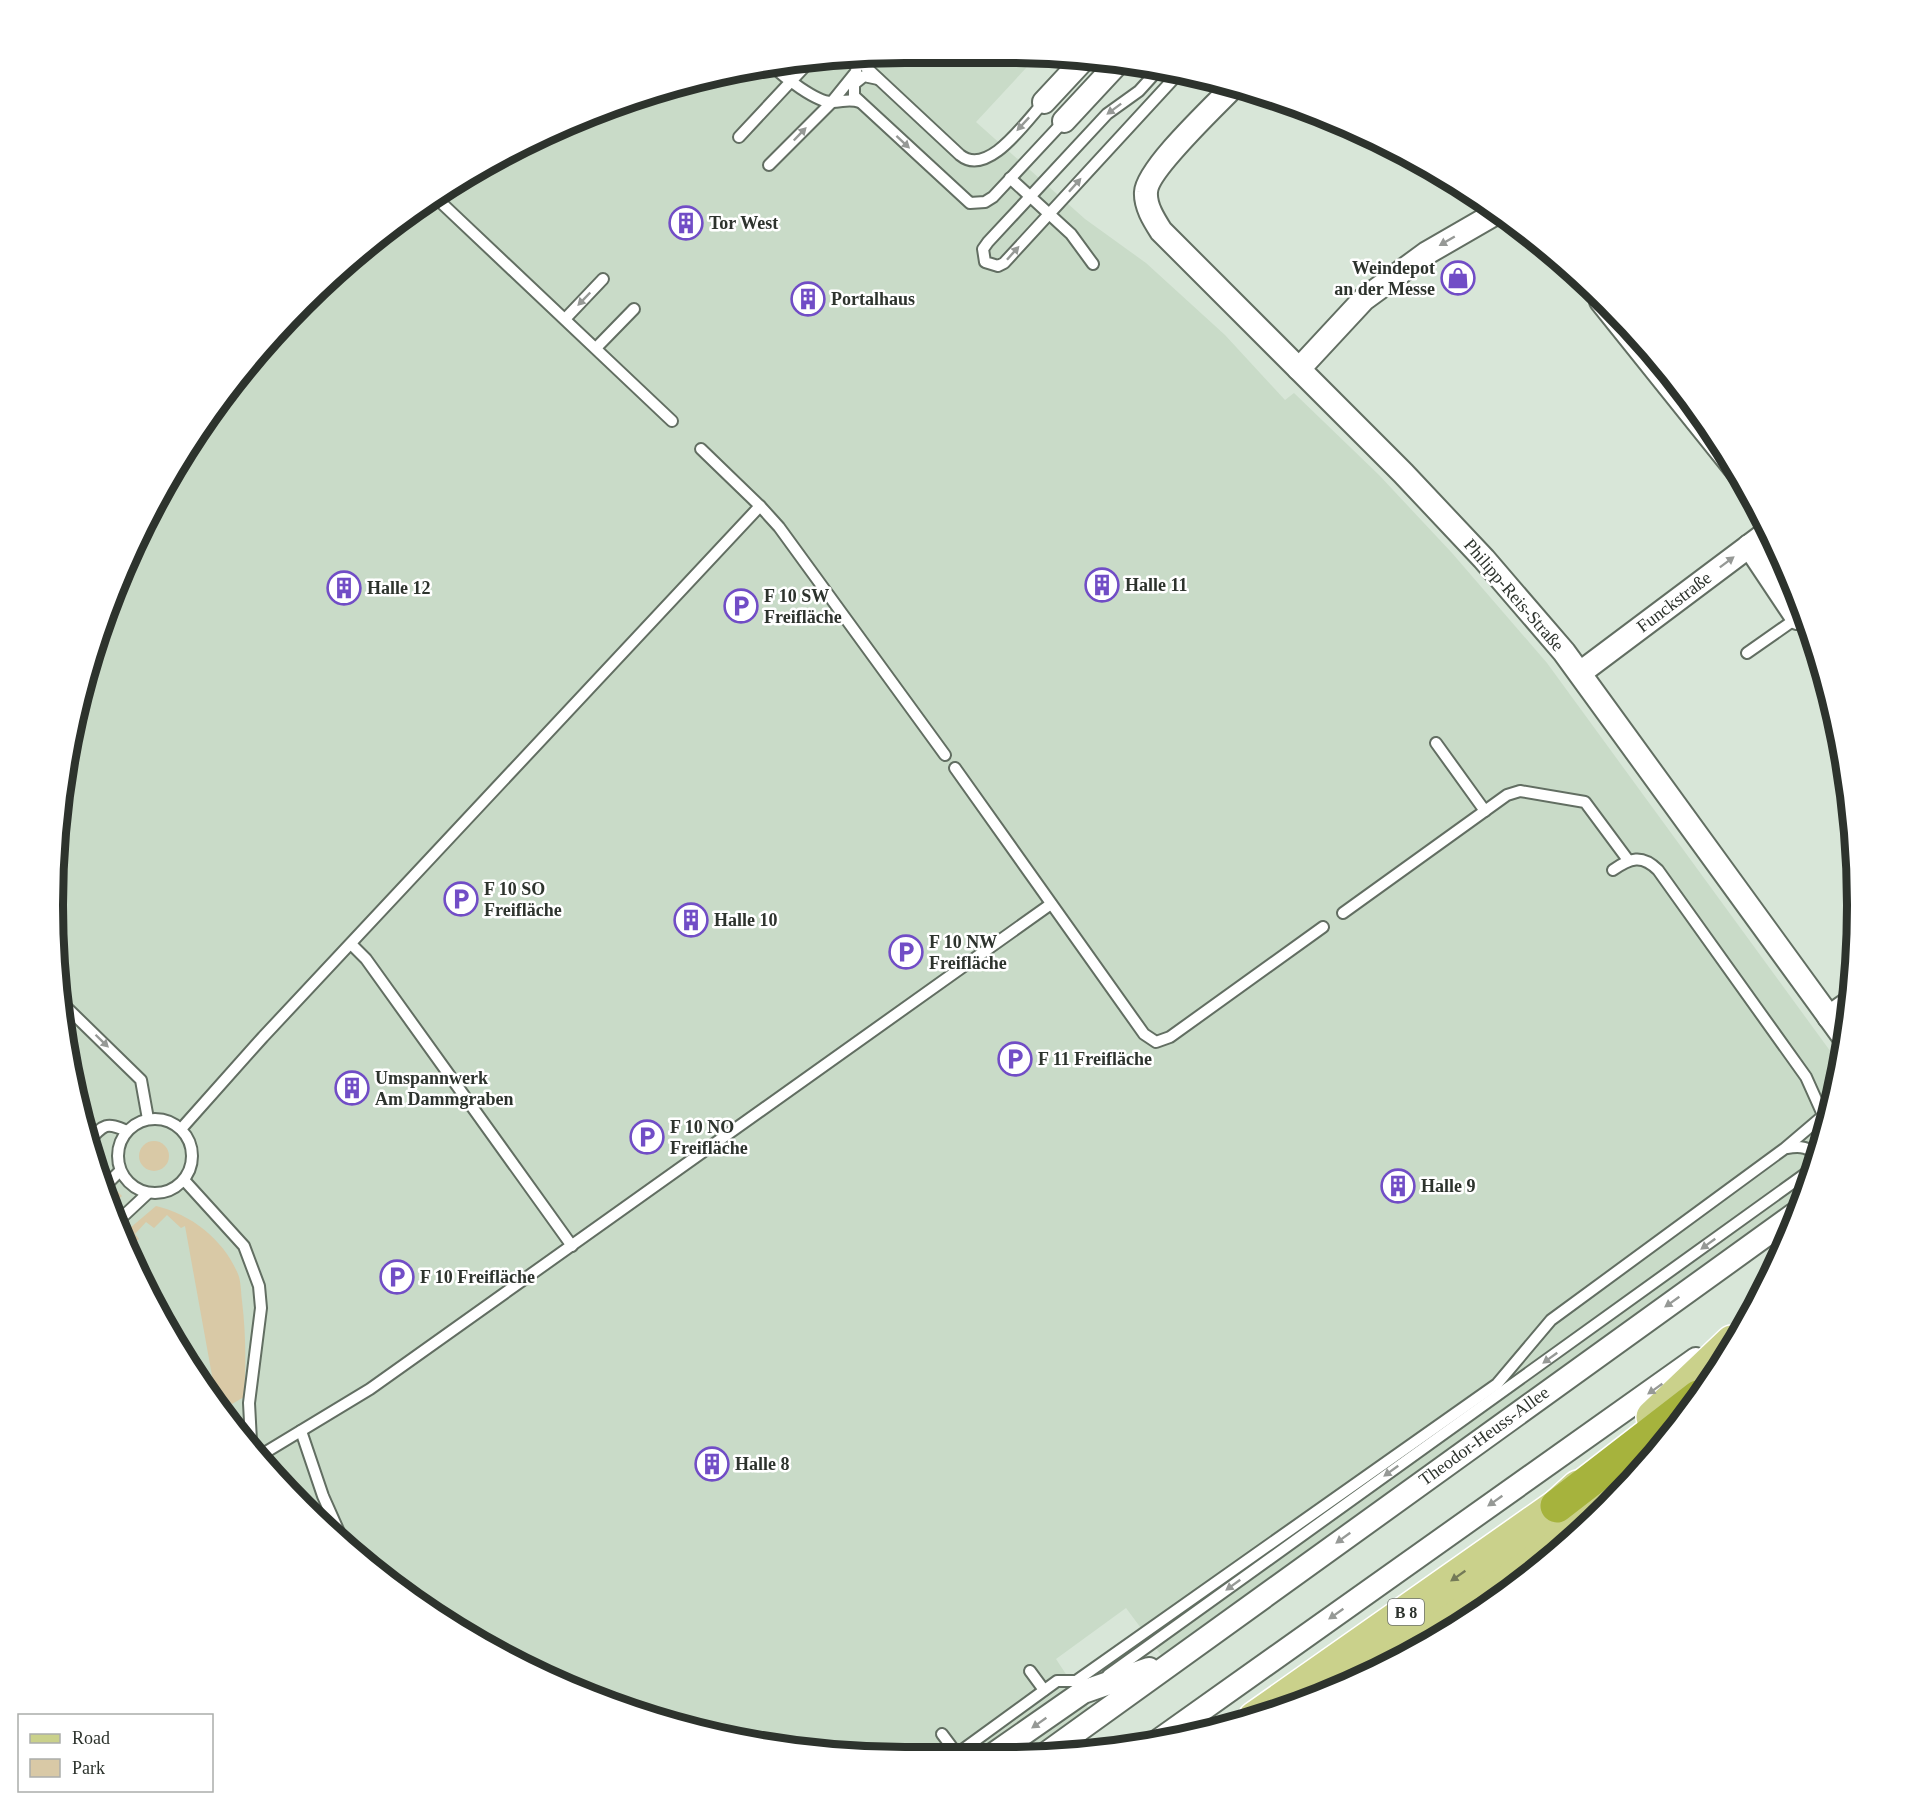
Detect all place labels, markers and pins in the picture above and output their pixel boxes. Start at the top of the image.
building icon: Tor West [668,205,704,241]
place label: Tor West [709,213,778,233]
place label: Weindepot an der Messe [1334,258,1435,299]
shop icon: Weindepot an der Messe [1440,260,1476,296]
building icon: Portalhaus [790,281,826,317]
place label: Portalhaus [831,289,915,309]
building icon: Halle 11 [1084,567,1120,603]
building icon: Halle 12 [326,570,362,606]
place label: Halle 11 [1125,575,1188,595]
place label: Halle 12 [367,578,431,598]
place label: F 10 SW Freifläche [764,586,842,627]
parking icon: F 10 SW Freifläche [723,588,759,624]
place label: F 10 SO Freifläche [484,879,562,920]
parking icon: F 10 SO Freifläche [443,881,479,917]
building icon: Halle 10 [673,902,709,938]
place label: Halle 10 [714,910,778,930]
place label: F 10 NW Freifläche [929,932,1007,973]
parking icon: F 10 NW Freifläche [888,934,924,970]
parking icon: F 11 Freifläche [997,1041,1033,1077]
place label: F 11 Freifläche [1038,1049,1152,1069]
place label: Umspannwerk Am Dammgraben [375,1068,513,1109]
building icon: Umspannwerk Am Dammgraben [334,1070,370,1106]
place label: F 10 NO Freifläche [670,1117,748,1158]
parking icon: F 10 NO Freifläche [629,1119,665,1155]
building icon: Halle 9 [1380,1168,1416,1204]
place label: Halle 9 [1421,1176,1476,1196]
parking icon: F 10 Freifläche [379,1259,415,1295]
place label: F 10 Freifläche [420,1267,535,1287]
building icon: Halle 8 [694,1446,730,1482]
place label: Halle 8 [735,1454,790,1474]

